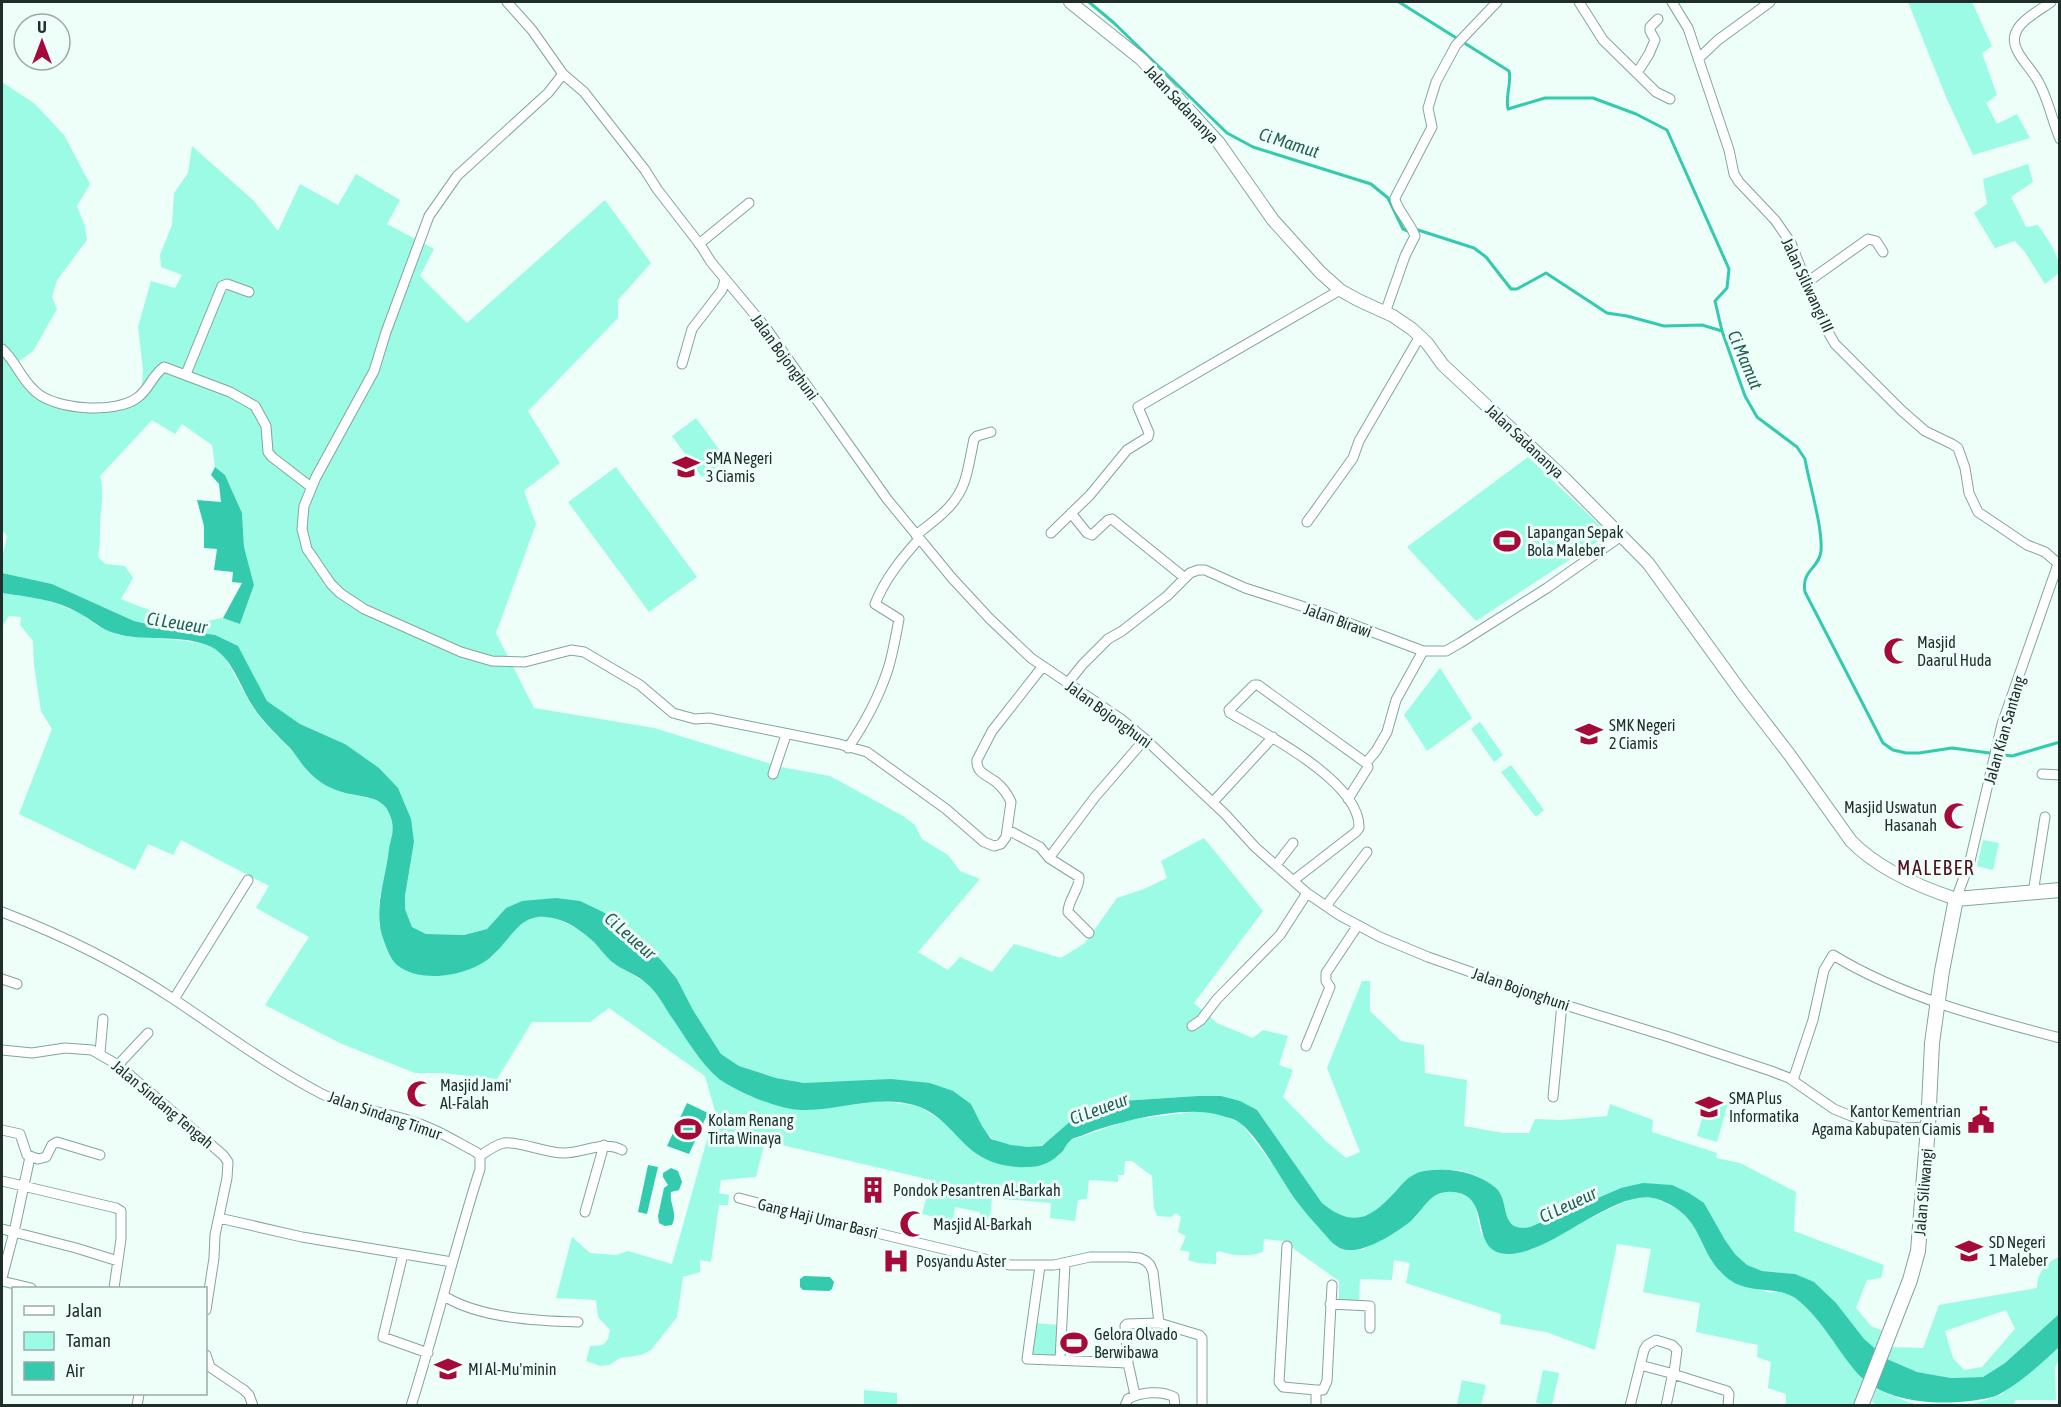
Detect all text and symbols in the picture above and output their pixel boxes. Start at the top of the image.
north arrow [12,12,72,72]
text: U [37,18,47,36]
street label: Jalan Sadananya [1141,61,1223,147]
water label: Ci Mamut [1256,123,1323,162]
street label: Jalan Siliwangi III [1777,235,1838,335]
street label: Jalan Bojonghuni [747,310,822,404]
water label: Ci Mamut [1724,327,1768,393]
street label: Jalan Sadananya [1482,400,1568,482]
place label: SMA Negeri 3 Ciamis [706,449,772,485]
school or university icon: SMA Negeri 3 Ciamis [671,452,701,482]
place label: Lapangan Sepak Bola Maleber [1527,523,1623,559]
sports icon: Lapangan Sepak Bola Maleber [1492,526,1522,556]
street label: Jalan Birawi [1302,599,1374,641]
water label: Ci Leueur [145,607,209,638]
place label: Masjid Daarul Huda [1917,633,1992,669]
mosque icon: Masjid Daarul Huda [1882,636,1912,666]
street label: Jalan Kian Santang [1980,674,2029,786]
street label: Jalan Bojonghuni [1062,677,1156,752]
place label: SMK Negeri 2 Ciamis [1609,716,1675,752]
school or university icon: SMK Negeri 2 Ciamis [1574,719,1604,749]
place label: Masjid Uswatun Hasanah [1844,798,1937,834]
mosque icon: Masjid Uswatun Hasanah [1942,801,1972,831]
district label: MALEBER [1897,856,1975,879]
water label: Ci Leueur [601,908,661,964]
street label: Jalan Bojonghuni [1469,964,1572,1015]
street label: Jalan Sindang Tengah [108,1056,217,1152]
place label: Masjid Jami' Al-Falah [440,1076,512,1112]
mosque icon: Masjid Jami' Al-Falah [405,1079,435,1109]
street label: Jalan Sindang Timur [326,1087,444,1144]
water label: Ci Leueur [1067,1088,1132,1129]
place label: SMA Plus Informatika [1729,1089,1799,1125]
school or university icon: SMA Plus Informatika [1694,1092,1724,1122]
place label: Kantor Kementrian Agama Kabupaten Ciamis [1812,1102,1961,1139]
public building icon: Kantor Kementrian Agama Kabupaten Ciamis [1966,1105,1996,1135]
place label: Kolam Renang Tirta Winaya [708,1111,794,1148]
sports icon: Kolam Renang Tirta Winaya [673,1114,703,1144]
street label: Jalan Siliwangi [1910,1148,1937,1237]
building icon: Pondok Pesantren Al-Barkah [858,1175,888,1205]
place label: Pondok Pesantren Al-Barkah [893,1181,1061,1199]
water label: Ci Leueur [1536,1182,1600,1227]
street label: Gang Haji Umar Basri [756,1194,880,1243]
mosque icon: Masjid Al-Barkah [898,1209,928,1239]
place label: Masjid Al-Barkah [933,1215,1032,1234]
place label: SD Negeri 1 Maleber [1989,1233,2048,1269]
school or university icon: SD Negeri 1 Maleber [1954,1236,1984,1266]
hospital icon: Posyandu Aster [881,1246,911,1276]
place label: Posyandu Aster [916,1252,1006,1271]
legend [12,1287,207,1395]
text: Jalan [66,1300,102,1321]
place label: Gelora Olvado Berwibawa [1094,1325,1178,1361]
sports icon: Gelora Olvado Berwibawa [1059,1328,1089,1358]
text: Taman [66,1330,111,1351]
school or university icon: MI Al-Mu'minin [433,1354,463,1384]
text: Air [66,1360,85,1381]
place label: MI Al-Mu'minin [468,1360,557,1378]

